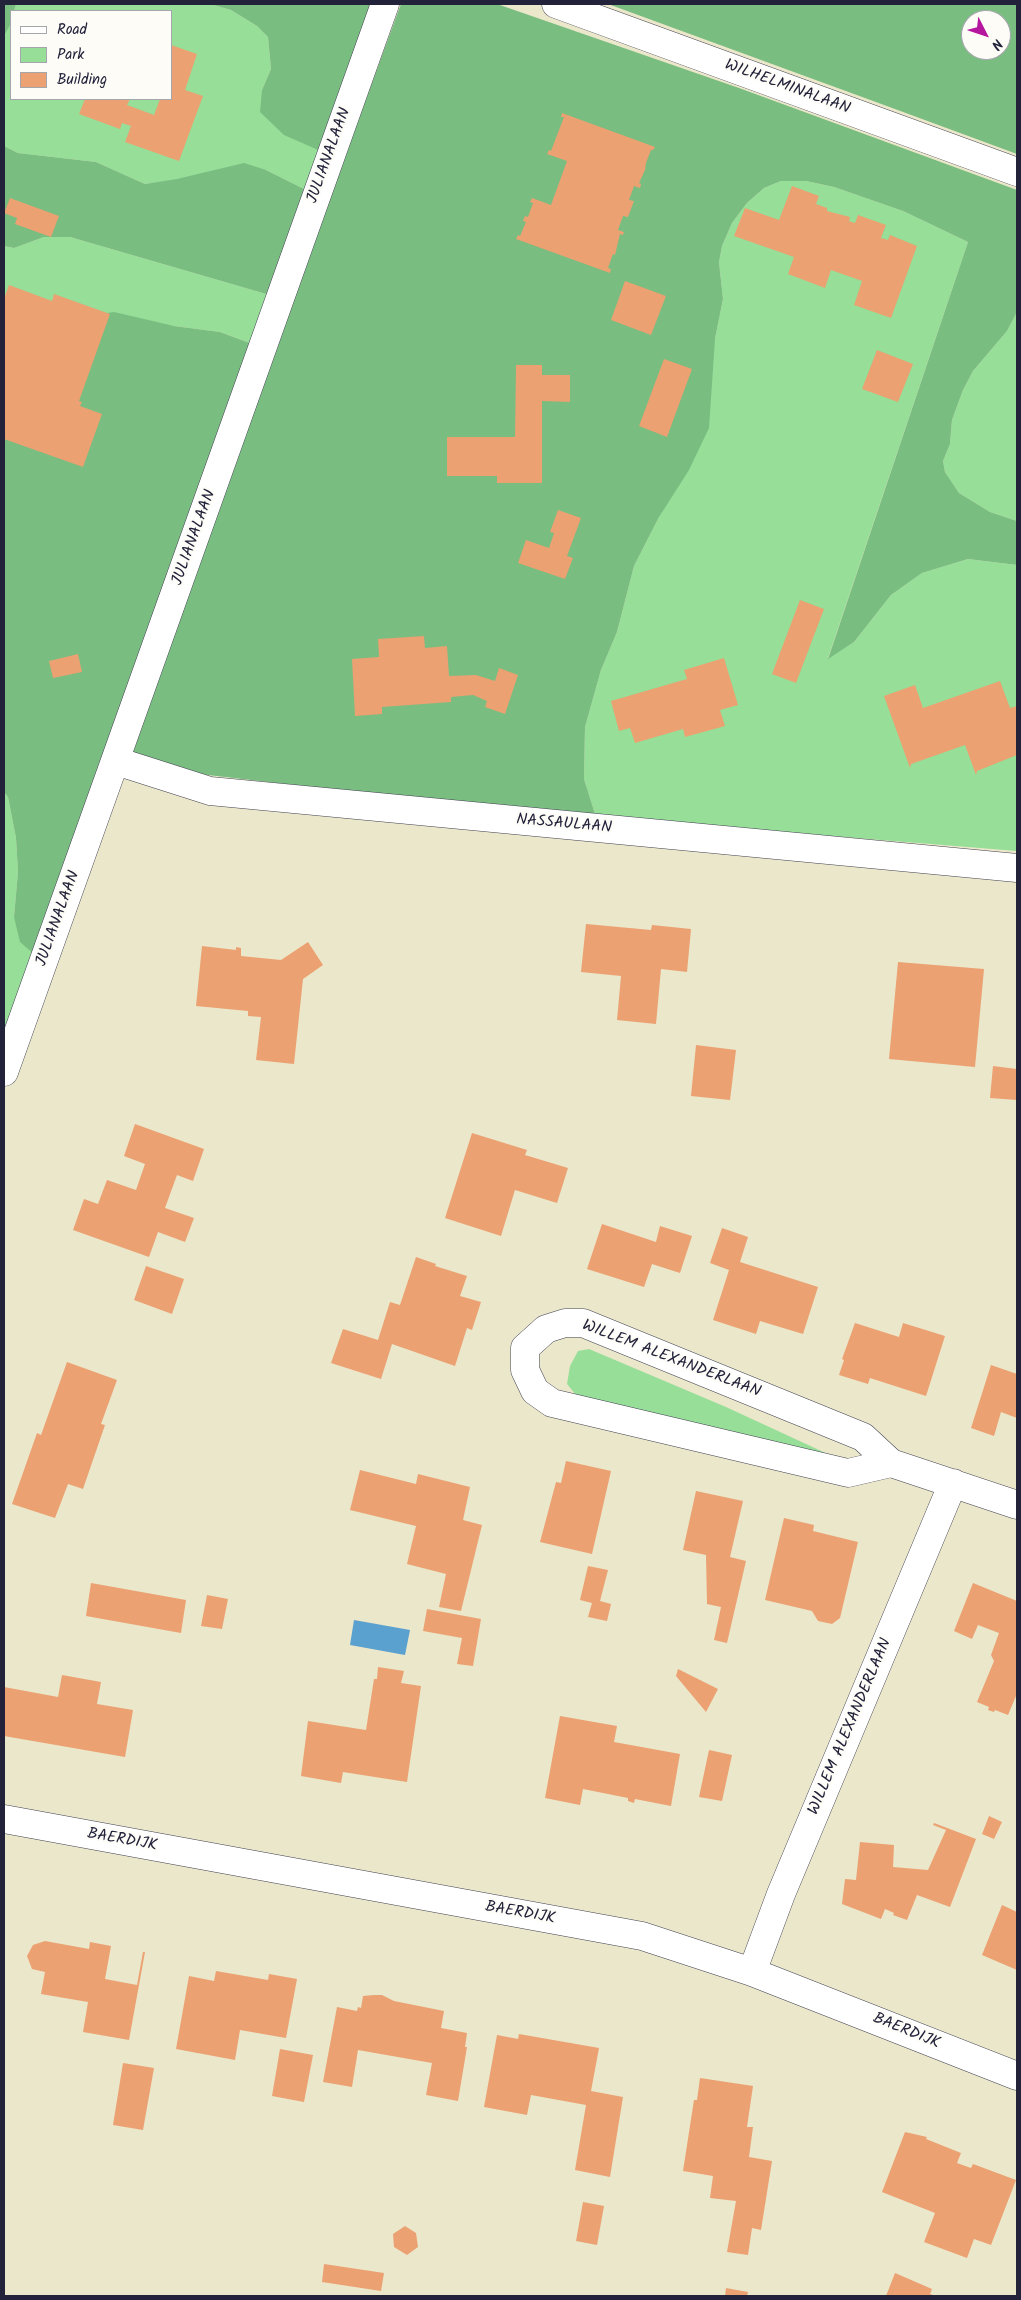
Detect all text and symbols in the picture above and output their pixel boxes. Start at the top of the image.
legend [10,10,172,100]
north arrow [961,10,1011,60]
text: Road [57,18,87,42]
text: N [985,34,1008,55]
text: Park [57,43,84,67]
street label: WILHELMINALAAN [722,56,852,120]
text: Building [57,68,107,92]
street label: JULIANALAAN [304,106,356,206]
street label: JULIANALAAN [169,488,221,588]
street label: NASSAULAAN [515,811,613,839]
street label: JULIANALAAN [33,869,85,969]
street label: WILLEM ALEXANDERLAAN [579,1317,763,1403]
street label: WILLEM ALEXANDERLAAN [805,1636,897,1818]
street label: BAERDIJK [85,1825,159,1857]
street label: BAERDIJK [483,1898,557,1930]
street label: BAERDIJK [870,2010,942,2054]

